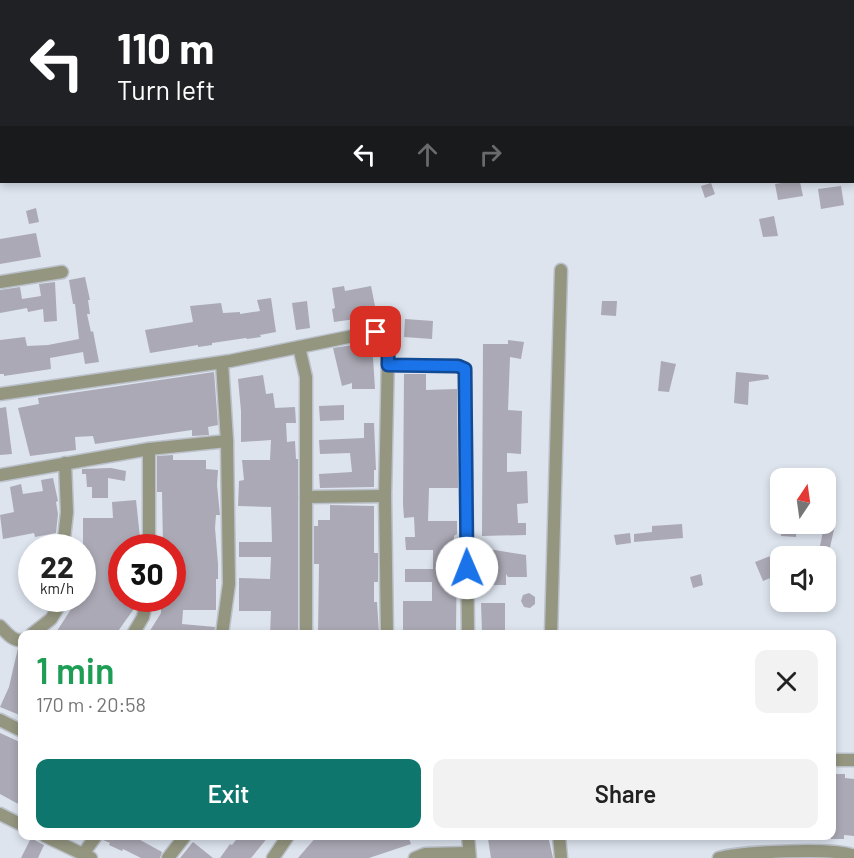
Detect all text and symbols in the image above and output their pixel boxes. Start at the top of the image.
text: 110 m [117,22,214,72]
icon: left [18,24,96,102]
text: Turn left [117,73,215,105]
icon: left [348,138,381,171]
icon: ahead [411,138,444,171]
icon: right [474,138,507,171]
pin [350,306,401,357]
icon: arrive [359,315,392,348]
north arrow [770,468,836,534]
map controls [770,468,836,612]
speed limit sign: 30 [108,534,186,612]
position arrow [435,536,499,600]
button: sound [770,546,836,612]
text: 22 [40,548,74,584]
text: km/h [40,579,74,597]
text: 1 min [36,648,115,691]
button: close [755,650,818,713]
text: 170 m · 20:58 [36,692,146,716]
button: Exit [36,759,421,828]
button: Share [433,759,818,828]

